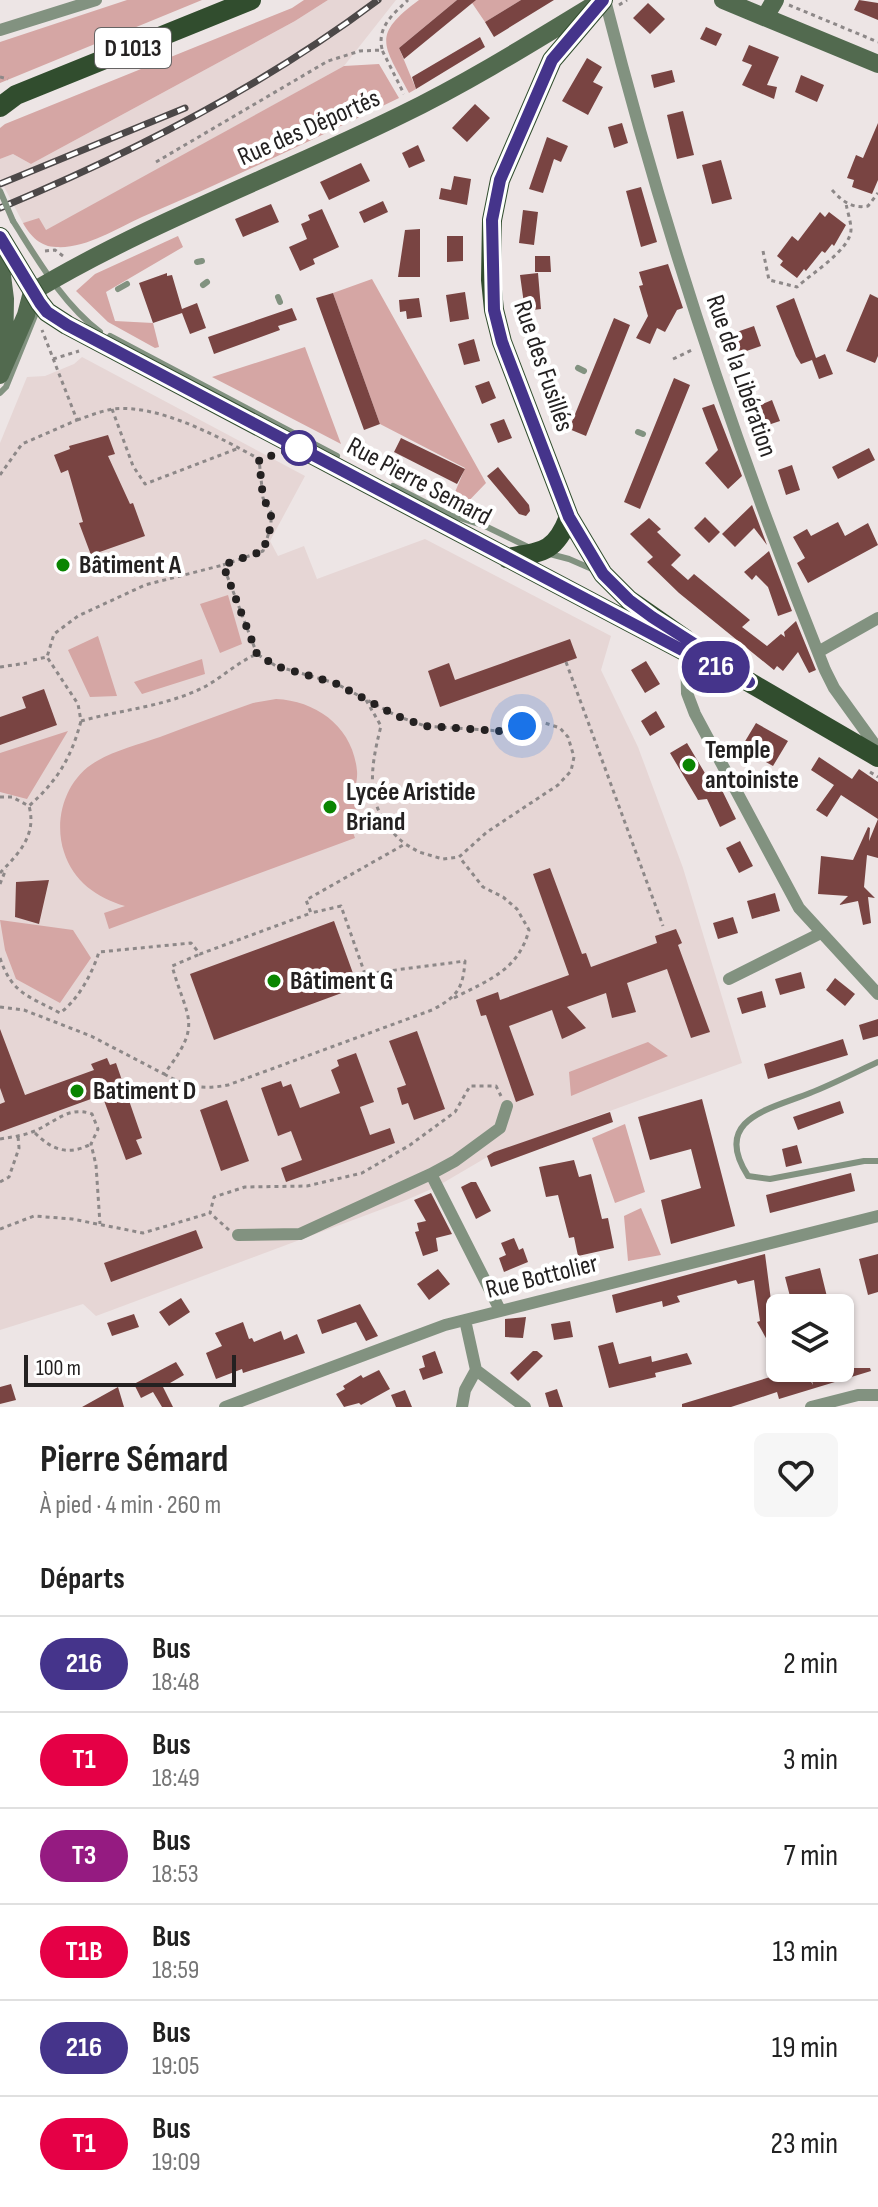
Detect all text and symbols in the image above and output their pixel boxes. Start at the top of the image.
road number: D 1013 [95,28,171,68]
street label: Rue des Déportés [233,83,385,173]
street label: Rue de la Libération [699,291,783,461]
street label: Rue des Fusillés [506,296,580,436]
unlabelled marker [282,431,316,465]
street label: Rue Pierre Semard [342,431,496,533]
place label: Bâtiment A [79,550,182,581]
marker: Bâtiment A [54,556,72,574]
line badge: 216 [670,641,762,693]
text: 216 [698,650,734,683]
your location [502,706,542,746]
place label: Temple antoiniste [705,735,799,796]
marker: Temple antoiniste [680,756,698,774]
place label: Lycée Aristide Briand [346,777,476,838]
marker: Lycée Aristide Briand [321,798,339,816]
place label: Bâtiment G [290,966,393,997]
marker: Bâtiment G [265,972,283,990]
place label: Batiment D [93,1076,196,1107]
marker: Batiment D [68,1082,86,1100]
street label: Rue Bottolier [483,1248,602,1306]
map controls [766,1294,854,1382]
button: layers [766,1294,854,1382]
scale bar [24,1351,236,1387]
text: 100 m [36,1355,81,1382]
button: heart [754,1433,838,1517]
text: Pierre Sémard [40,1437,228,1482]
text: À pied · 4 min · 260 m [40,1490,221,1521]
text: Départs [40,1561,125,1597]
text: Bus [152,1631,191,1667]
text: 2 min [783,1646,838,1682]
text: 216 [66,1647,102,1680]
text: 18:48 [152,1667,200,1698]
text: Bus [152,1727,191,1763]
text: 3 min [783,1742,838,1778]
text: T1 [72,1743,96,1776]
text: 18:49 [152,1763,200,1794]
text: Bus [152,1823,191,1859]
text: 7 min [784,1838,838,1874]
text: T3 [72,1839,96,1872]
text: 18:53 [152,1859,199,1890]
text: Bus [152,1919,191,1955]
text: 13 min [772,1934,838,1970]
text: T1B [65,1935,103,1968]
text: 18:59 [152,1955,199,1986]
text: Bus [152,2015,191,2051]
text: 19 min [772,2030,838,2066]
text: 216 [66,2031,102,2064]
text: 19:05 [152,2051,200,2082]
text: Bus [152,2111,191,2147]
text: 23 min [771,2126,838,2162]
text: T1 [72,2127,96,2160]
text: 19:09 [152,2147,201,2178]

